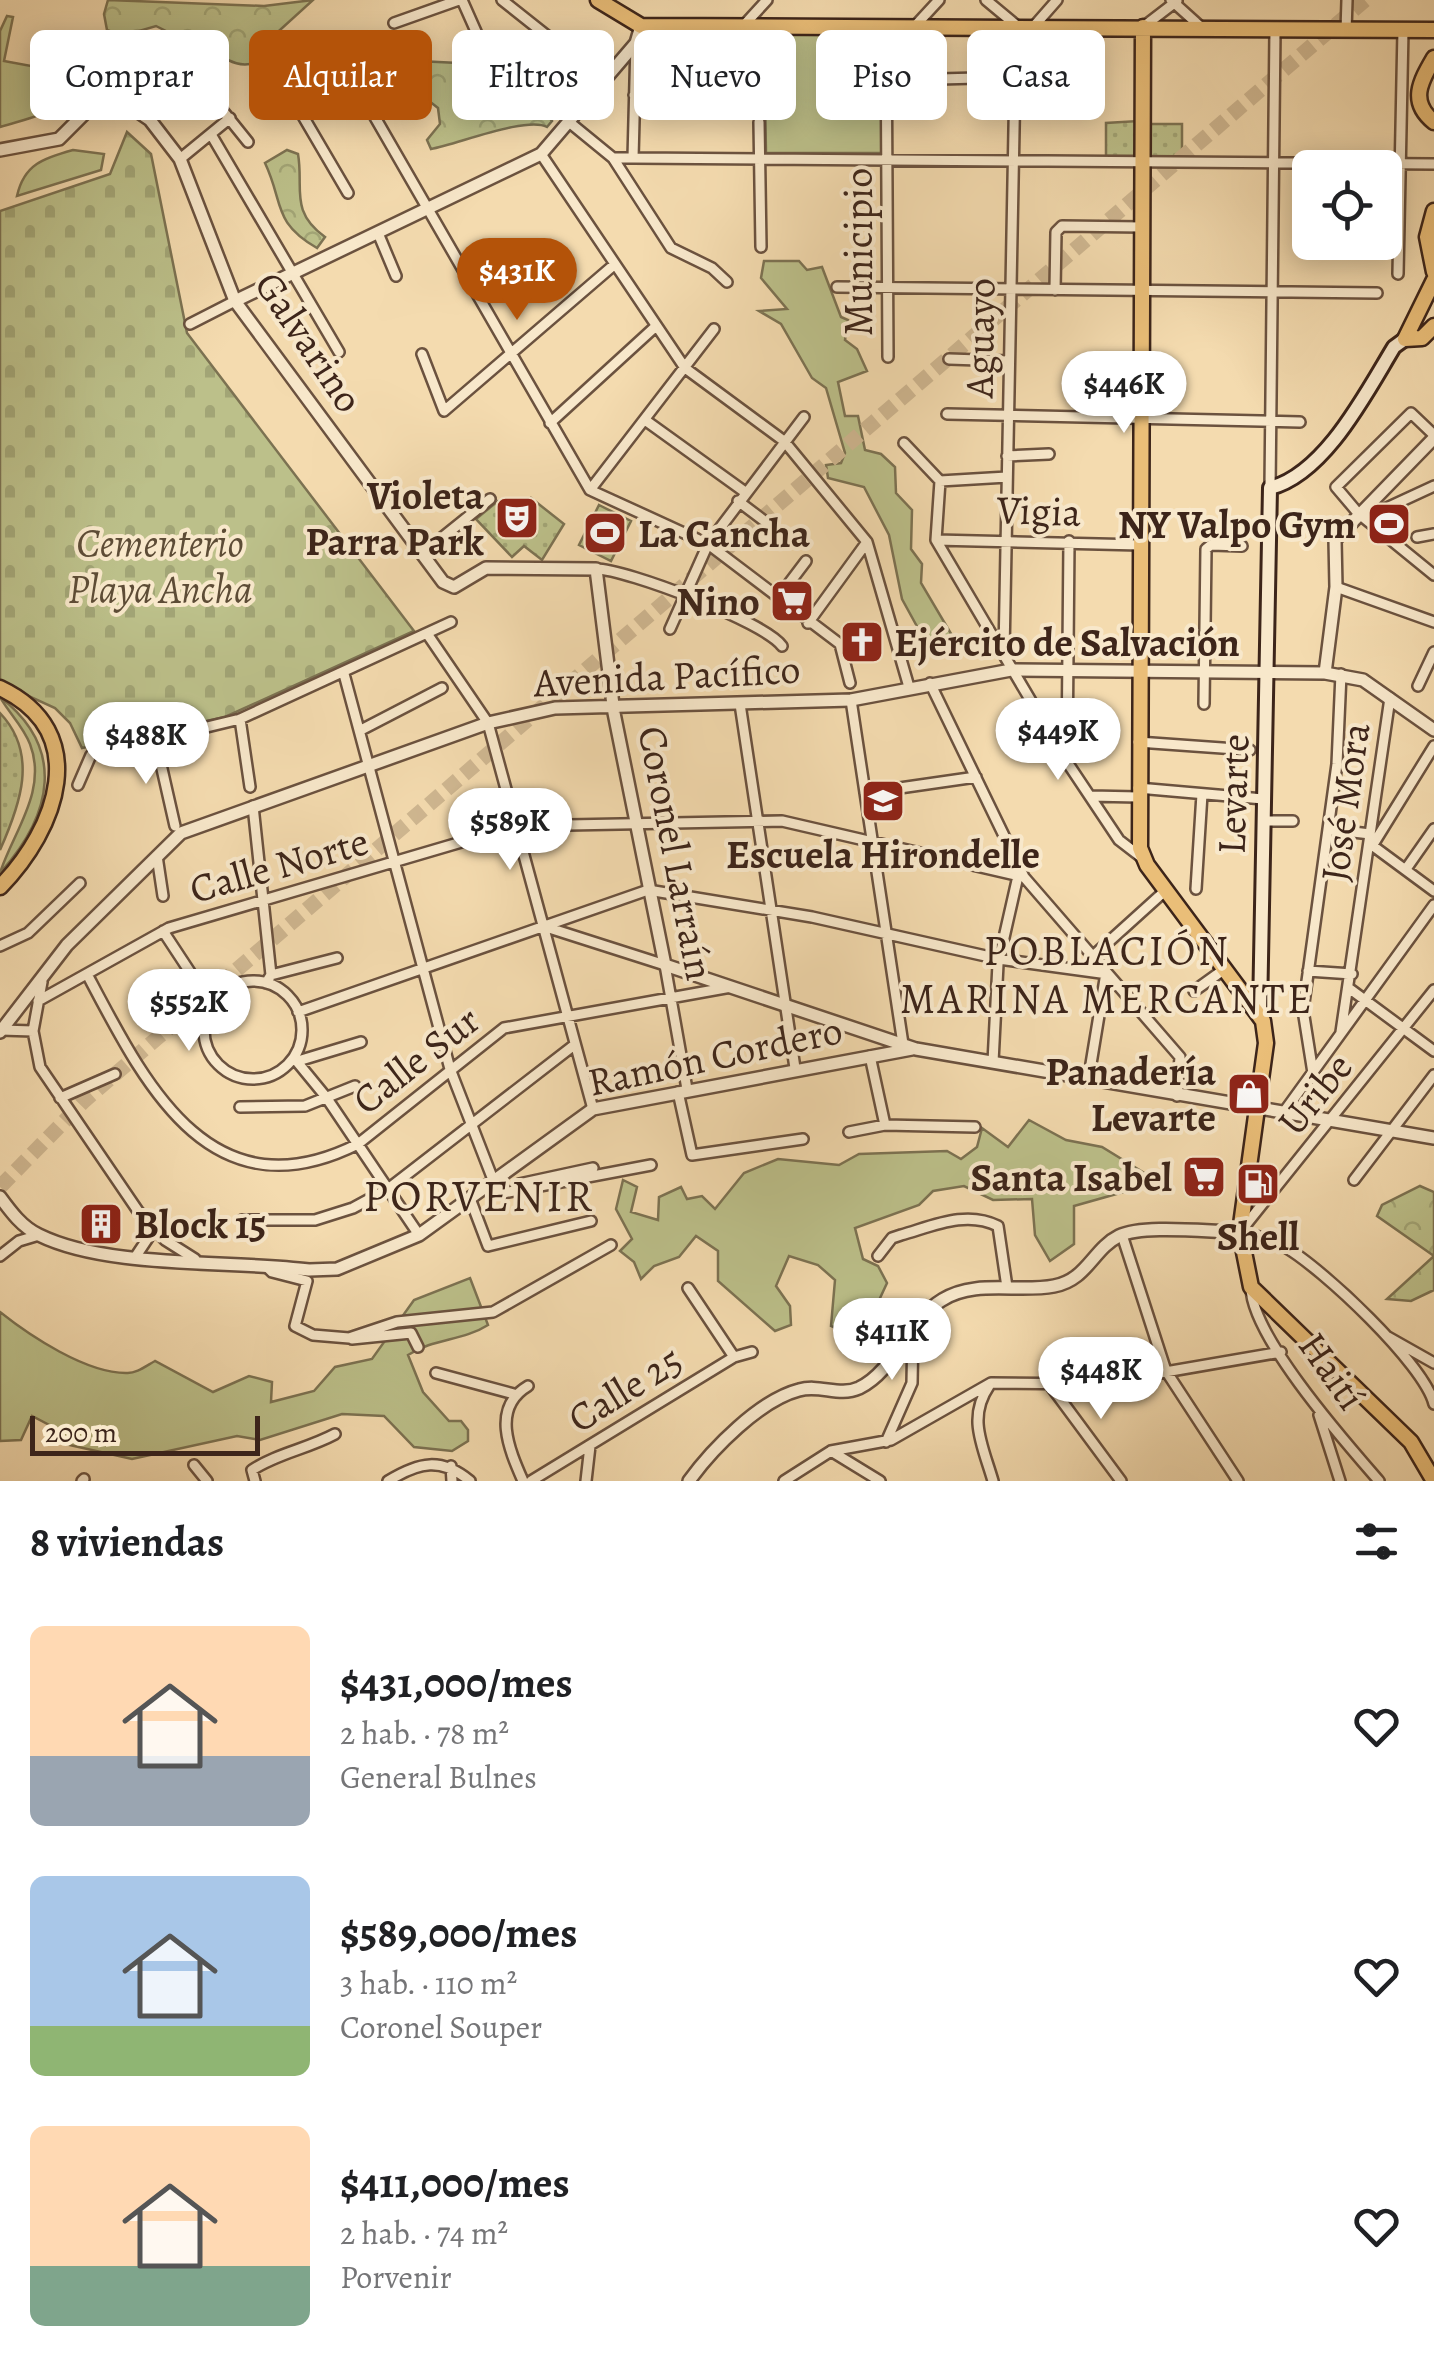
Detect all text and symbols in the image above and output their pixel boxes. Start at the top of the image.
chip: Comprar [30,30,229,120]
chip: Alquilar [249,30,432,120]
chip: Filtros [452,30,614,120]
chip: Nuevo [634,30,796,120]
chip: Piso [816,30,947,120]
chip: Casa [967,30,1105,120]
map controls [1292,150,1402,260]
button: locate [1292,150,1402,260]
street label: Municipio [831,168,886,336]
pin: $431K [447,238,587,323]
text: $431K [479,248,555,292]
street label: Galvarino [242,261,376,423]
street label: Aguayo [951,278,1009,399]
pin: $446K [1054,351,1194,436]
text: $446K [1084,361,1164,405]
place label: Violeta Parra Park [305,468,485,569]
street label: Vigia [995,482,1082,540]
theatre icon: Violeta Parra Park [494,495,540,541]
place label: NY Valpo Gym [1118,497,1356,552]
sports icon: NY Valpo Gym [1366,501,1412,547]
place label: La Cancha [638,506,811,561]
sports icon: La Cancha [582,510,628,556]
park label: Cementerio Playa Ancha [68,516,252,617]
place label: Nino [676,574,760,629]
supermarket icon: Nino [769,578,815,624]
place label: Ejército de Salvación [894,615,1240,670]
church icon: Ejército de Salvación [839,619,885,665]
street label: Avenida Pacífico [531,642,802,710]
pin: $449K [988,698,1128,783]
pin: $488K [76,702,216,787]
text: $449K [1018,708,1098,752]
text: $488K [105,712,187,756]
street label: José Mora [1307,719,1383,885]
street label: Coronel Larraín [624,721,728,985]
street label: Levarte [1203,733,1263,855]
school or university icon: Escuela Hirondelle [860,778,906,824]
pin: $589K [440,788,580,873]
text: $589K [470,798,550,842]
street label: Calle Norte [183,813,375,917]
place label: Escuela Hirondelle [726,827,1040,882]
district label: POBLACIÓN MARINA MERCANTE [900,922,1314,1027]
pin: $552K [119,969,259,1054]
text: $552K [150,979,228,1023]
street label: Calle Sur [341,993,491,1127]
street label: Ramón Cordero [583,1002,847,1110]
street label: Uribe [1265,1041,1365,1147]
place label: Panadería Levarte [1045,1044,1217,1145]
shop icon: Panadería Levarte [1226,1071,1272,1117]
place label: Santa Isabel [971,1150,1172,1205]
supermarket icon: Santa Isabel [1181,1154,1227,1200]
fuel station icon: Shell [1235,1161,1281,1207]
district label: PORVENIR [363,1165,595,1227]
place label: Block 15 [134,1197,266,1252]
building icon: Block 15 [78,1201,124,1247]
place label: Shell [1217,1209,1300,1264]
pin: $411K [822,1298,962,1383]
text: $411K [855,1308,929,1352]
street label: Haití [1285,1321,1379,1421]
street label: Calle 25 [557,1332,693,1446]
pin: $448K [1031,1337,1171,1422]
text: $448K [1060,1347,1142,1391]
scale bar [30,1411,260,1456]
text: 200 m [45,1414,117,1452]
text: 8 viviendas [30,1513,224,1570]
icon: filters [1349,1514,1404,1569]
text: $431,000/mes [340,1654,573,1711]
icon: home [110,1666,230,1786]
icon: heart [1349,1699,1404,1754]
text: 2 hab. · 78 m² [340,1711,509,1755]
text: General Bulnes [340,1755,537,1799]
text: $589,000/mes [340,1904,577,1961]
icon: home [110,1916,230,2036]
icon: heart [1349,1949,1404,2004]
text: 3 hab. · 110 m² [340,1961,517,2005]
text: Coronel Souper [340,2005,542,2049]
text: $411,000/mes [340,2154,570,2211]
icon: home [110,2166,230,2286]
icon: heart [1349,2199,1404,2254]
text: 2 hab. · 74 m² [340,2211,508,2255]
text: Porvenir [340,2255,452,2299]

